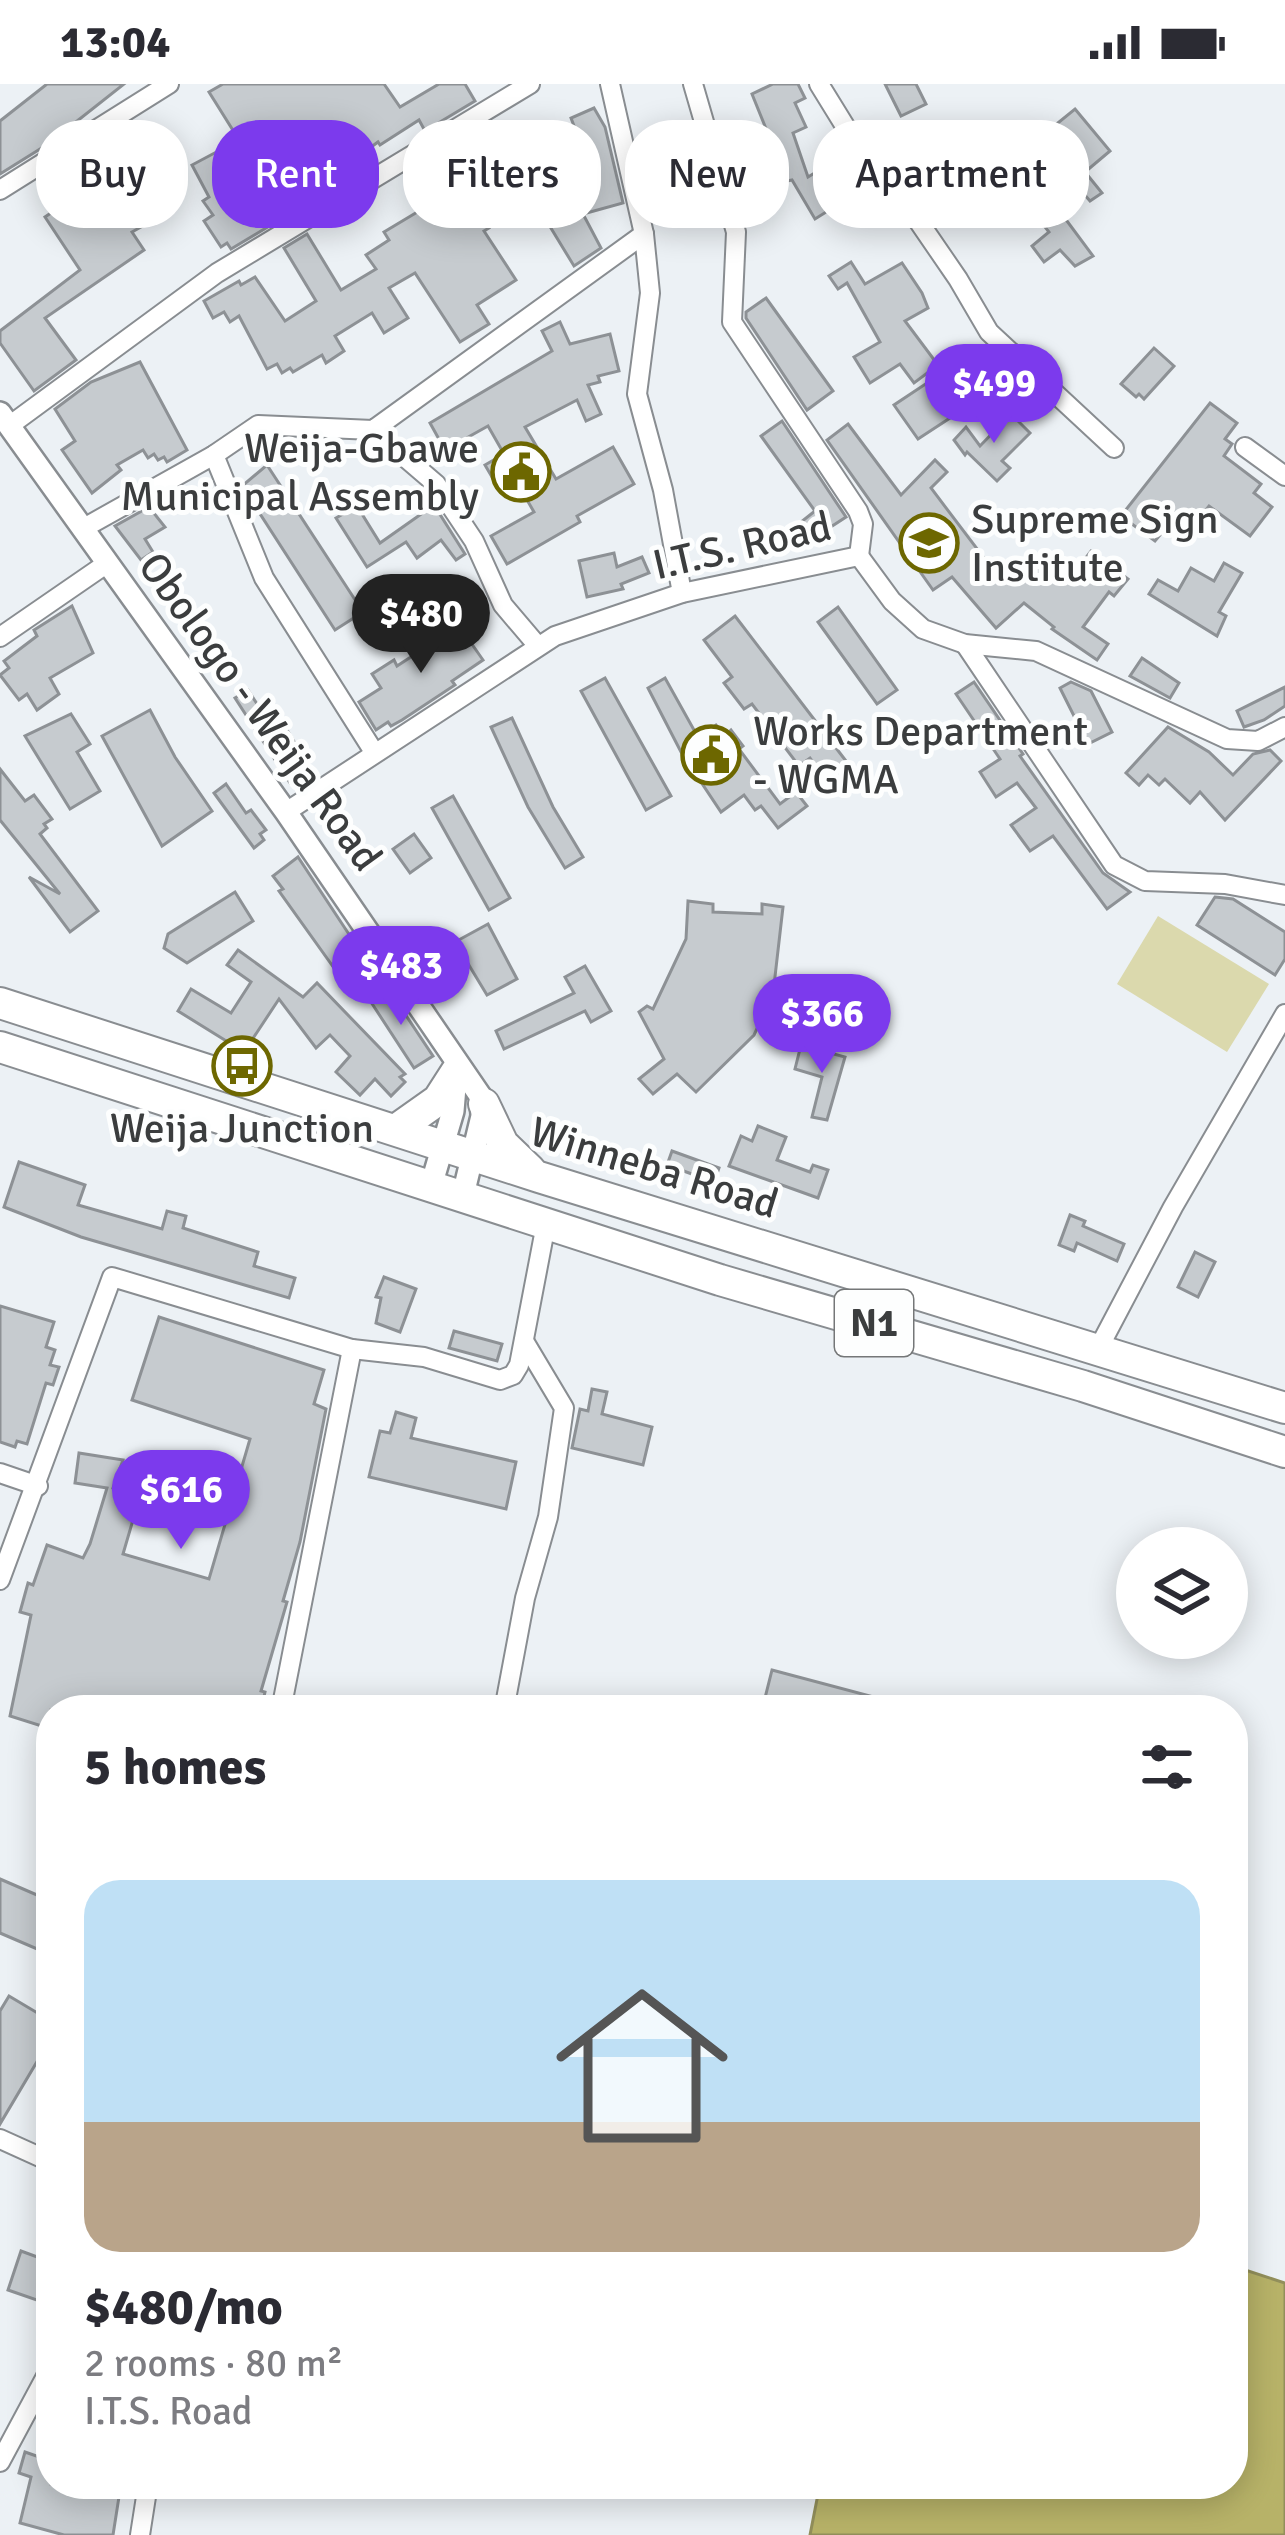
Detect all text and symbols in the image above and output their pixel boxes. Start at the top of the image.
text: 13:04 [60,15,170,70]
chip: Buy [36,120,188,228]
chip: Rent [212,120,379,228]
chip: Filters [403,120,601,228]
chip: New [625,120,789,228]
chip: Apartment [813,120,1089,228]
pin: $499 [923,344,1065,446]
text: $499 [952,359,1036,407]
place label: Weija-Gbawe Municipal Assembly [121,423,479,522]
public building icon: Weija-Gbawe Municipal Assembly [490,441,552,503]
place label: Supreme Sign Institute [971,494,1219,593]
street label: I.T.S. Road [648,501,836,591]
school or university icon: Supreme Sign Institute [898,512,960,574]
street label: Obologo - Weija Road [127,543,393,881]
pin: $480 [350,574,492,676]
text: $480 [379,589,463,637]
place label: Works Department - WGMA [753,706,1088,805]
public building icon: Works Department - WGMA [680,724,742,786]
pin: $483 [330,926,472,1028]
text: $483 [359,941,443,989]
pin: $366 [751,974,893,1076]
text: $366 [780,989,864,1037]
bus stop icon: Weija Junction [211,1035,273,1097]
place label: Weija Junction [110,1103,374,1154]
street label: Winneba Road [524,1106,784,1230]
road number: N1 [835,1290,913,1356]
pin: $616 [110,1450,252,1552]
text: $616 [139,1465,223,1513]
map controls [1116,1527,1248,1659]
button: layers [1116,1527,1248,1659]
icon: filters [1134,1734,1200,1800]
text: 5 homes [84,1736,266,1799]
icon: home [534,1958,750,2174]
text: $480/mo [84,2276,283,2339]
text: 2 rooms · 80 m² [84,2339,343,2387]
text: I.T.S. Road [84,2387,253,2435]

